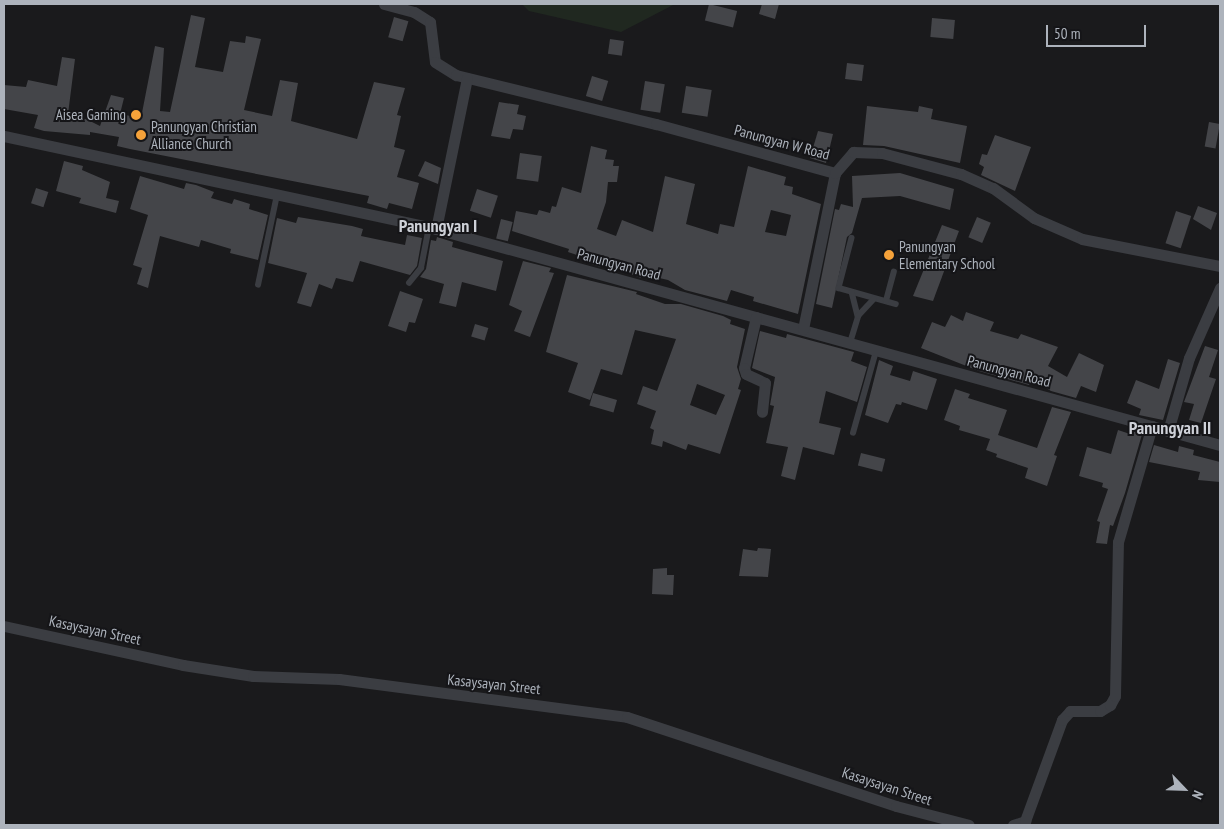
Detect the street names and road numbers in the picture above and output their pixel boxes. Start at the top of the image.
street label: Panungyan W Road [732,121,832,163]
street label: Panungyan Road [575,244,663,284]
street label: Panungyan Road [965,351,1053,391]
street label: Kasaysayan Street [47,611,143,649]
street label: Kasaysayan Street [447,670,541,698]
street label: Kasaysayan Street [840,763,934,809]

